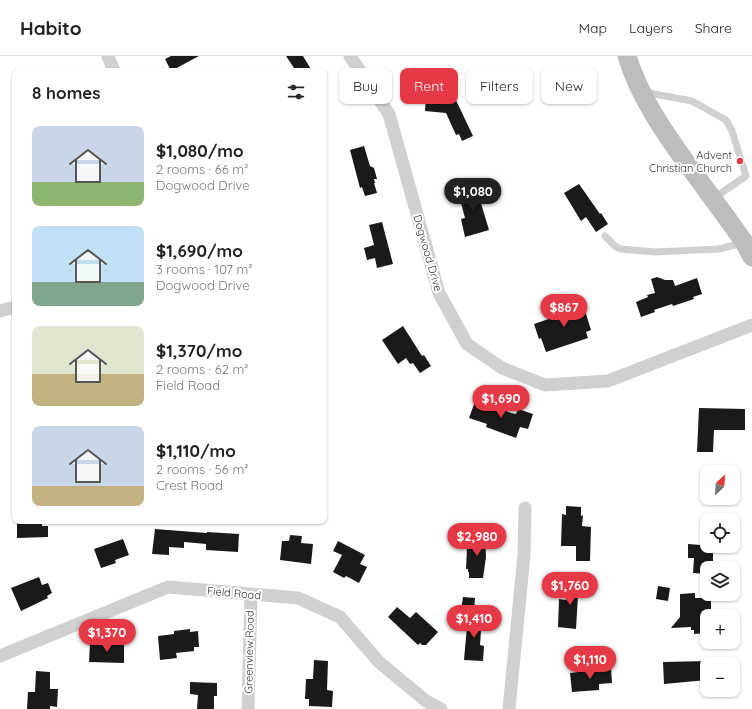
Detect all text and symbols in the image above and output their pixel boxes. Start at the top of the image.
text: Habito [20,16,82,40]
text: Map [578,19,607,37]
text: Layers [629,19,673,37]
text: Share [695,19,732,37]
chip: Buy [339,68,392,104]
chip: Rent [400,68,458,104]
chip: Filters [466,68,533,104]
chip: New [541,68,597,104]
icon: filters [285,81,307,103]
text: 8 homes [32,82,101,103]
text: $1,080/mo [156,140,244,161]
icon: home [64,142,112,190]
place label: Advent Christian Church [649,148,732,175]
marker: Advent Christian Church [735,156,745,166]
text: 2 rooms · 66 m² [156,161,248,177]
text: Dogwood Drive [156,177,250,193]
pin: $1,080 [440,178,506,212]
text: $1,080 [453,183,493,199]
street label: Dogwood Drive [410,213,446,293]
text: $1,690/mo [156,240,243,261]
icon: home [64,242,112,290]
text: 3 rooms · 107 m² [156,261,252,277]
text: Dogwood Drive [156,277,250,293]
pin: $867 [540,294,588,328]
text: $867 [549,299,579,315]
text: $1,370/mo [156,340,242,361]
icon: home [64,342,112,390]
text: 2 rooms · 62 m² [156,361,248,377]
text: Field Road [156,377,220,393]
pin: $1,690 [468,385,534,419]
text: $1,690 [482,390,520,406]
text: $1,110/mo [156,440,236,461]
icon: home [64,442,112,490]
text: 2 rooms · 56 m² [156,461,248,477]
north arrow [700,465,740,505]
map controls [700,465,740,697]
text: Crest Road [156,477,223,493]
button: locate [700,513,740,553]
pin: $2,980 [444,523,510,557]
text: $2,980 [456,528,498,544]
button: layers [700,561,740,601]
pin: $1,760 [537,572,603,606]
text: $1,760 [551,577,589,593]
street label: Field Road [206,584,262,602]
pin: $1,410 [441,605,507,639]
button: + [700,609,740,649]
street label: Greenview Road [241,610,257,694]
text: $1,410 [456,610,492,626]
pin: $1,370 [74,619,140,653]
text: $1,370 [88,624,126,640]
pin: $1,110 [557,646,623,680]
text: $1,110 [573,651,607,667]
button: − [700,657,740,697]

